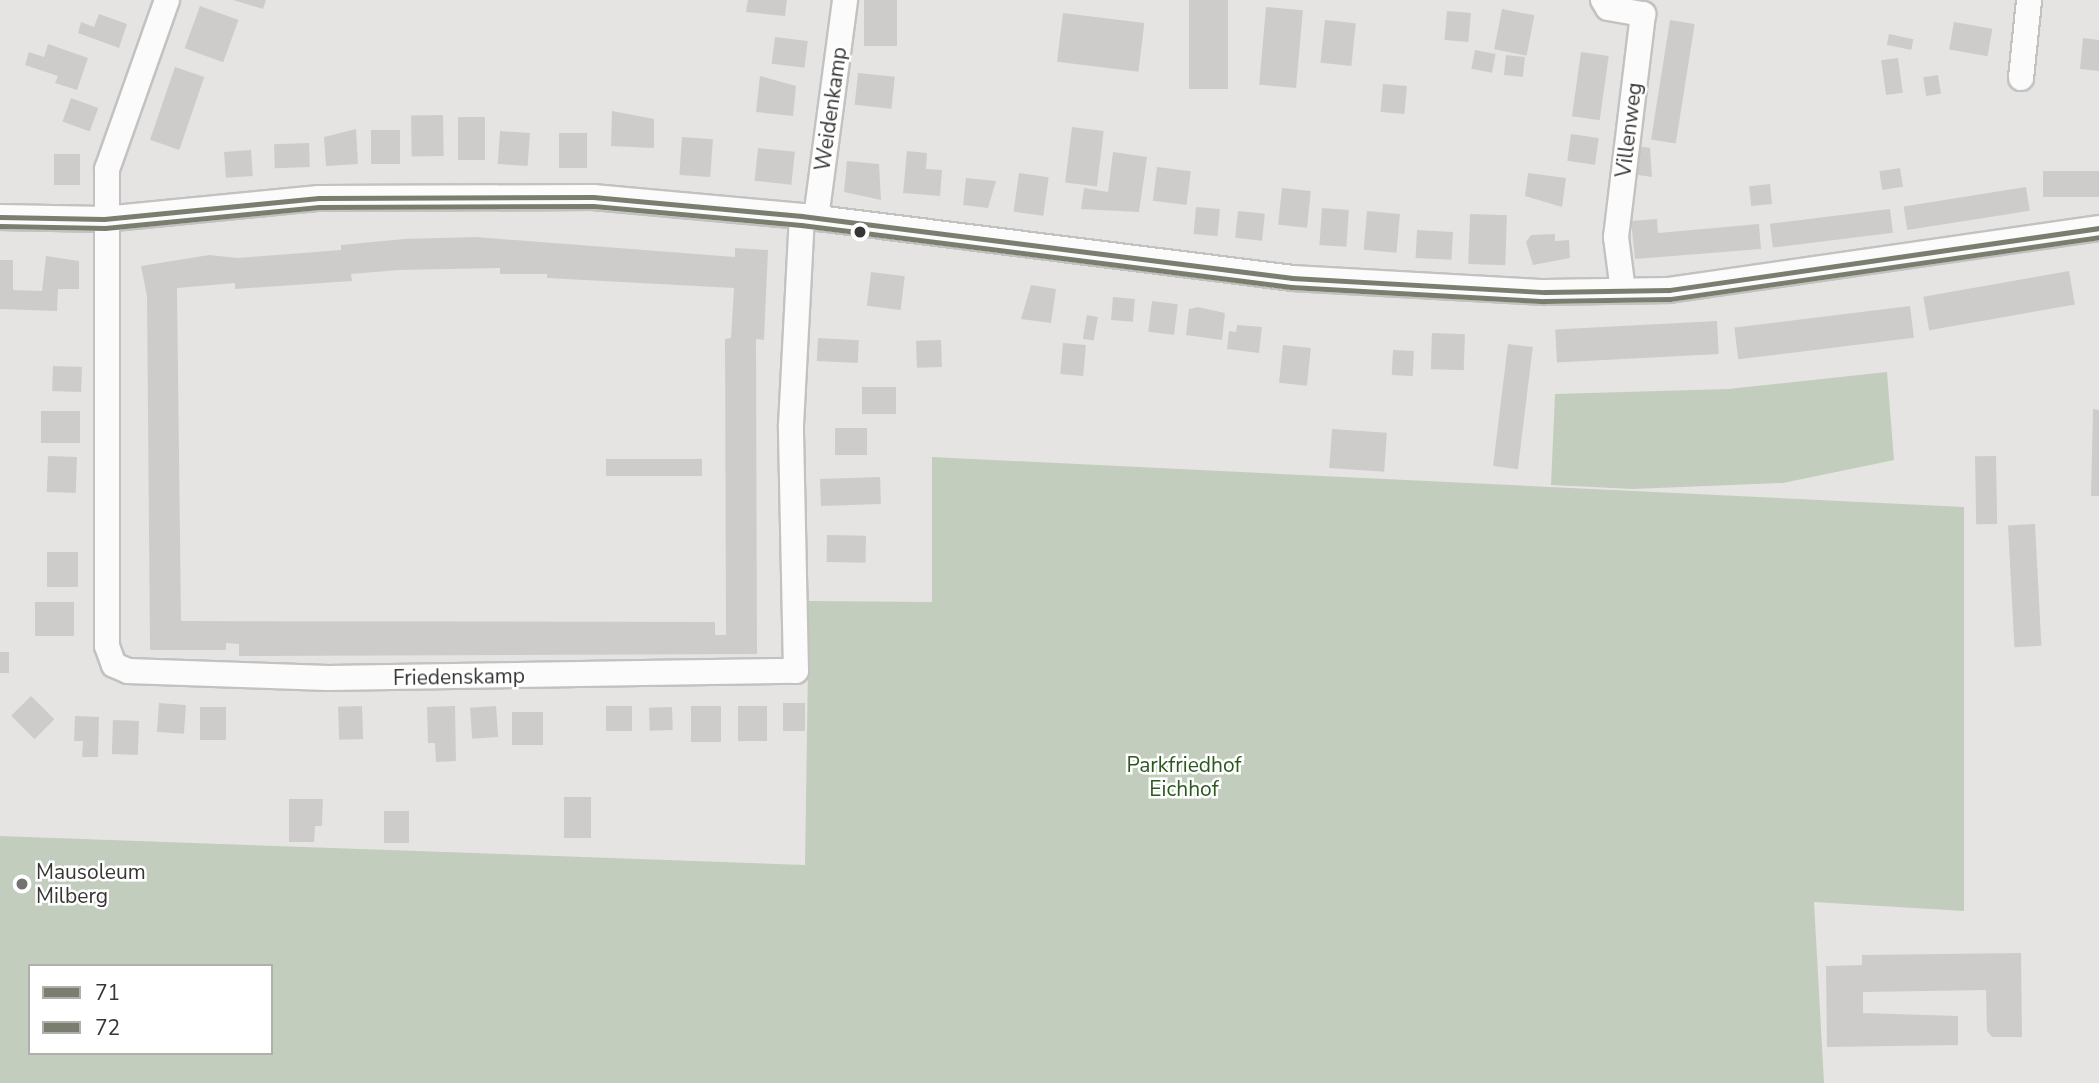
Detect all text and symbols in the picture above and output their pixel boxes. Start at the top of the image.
street label: Weidenkamp [810,45,852,173]
street label: Villenweg [1611,81,1647,179]
unlabelled marker [853,225,867,239]
street label: Friedenskamp [393,663,525,691]
park label: Parkfriedhof Eichhof [1126,752,1242,802]
place label: Mausoleum Milberg [36,859,146,909]
marker: Mausoleum Milberg [14,876,30,892]
legend [28,964,273,1055]
text: 71 [95,979,120,1007]
text: 72 [95,1014,120,1042]

